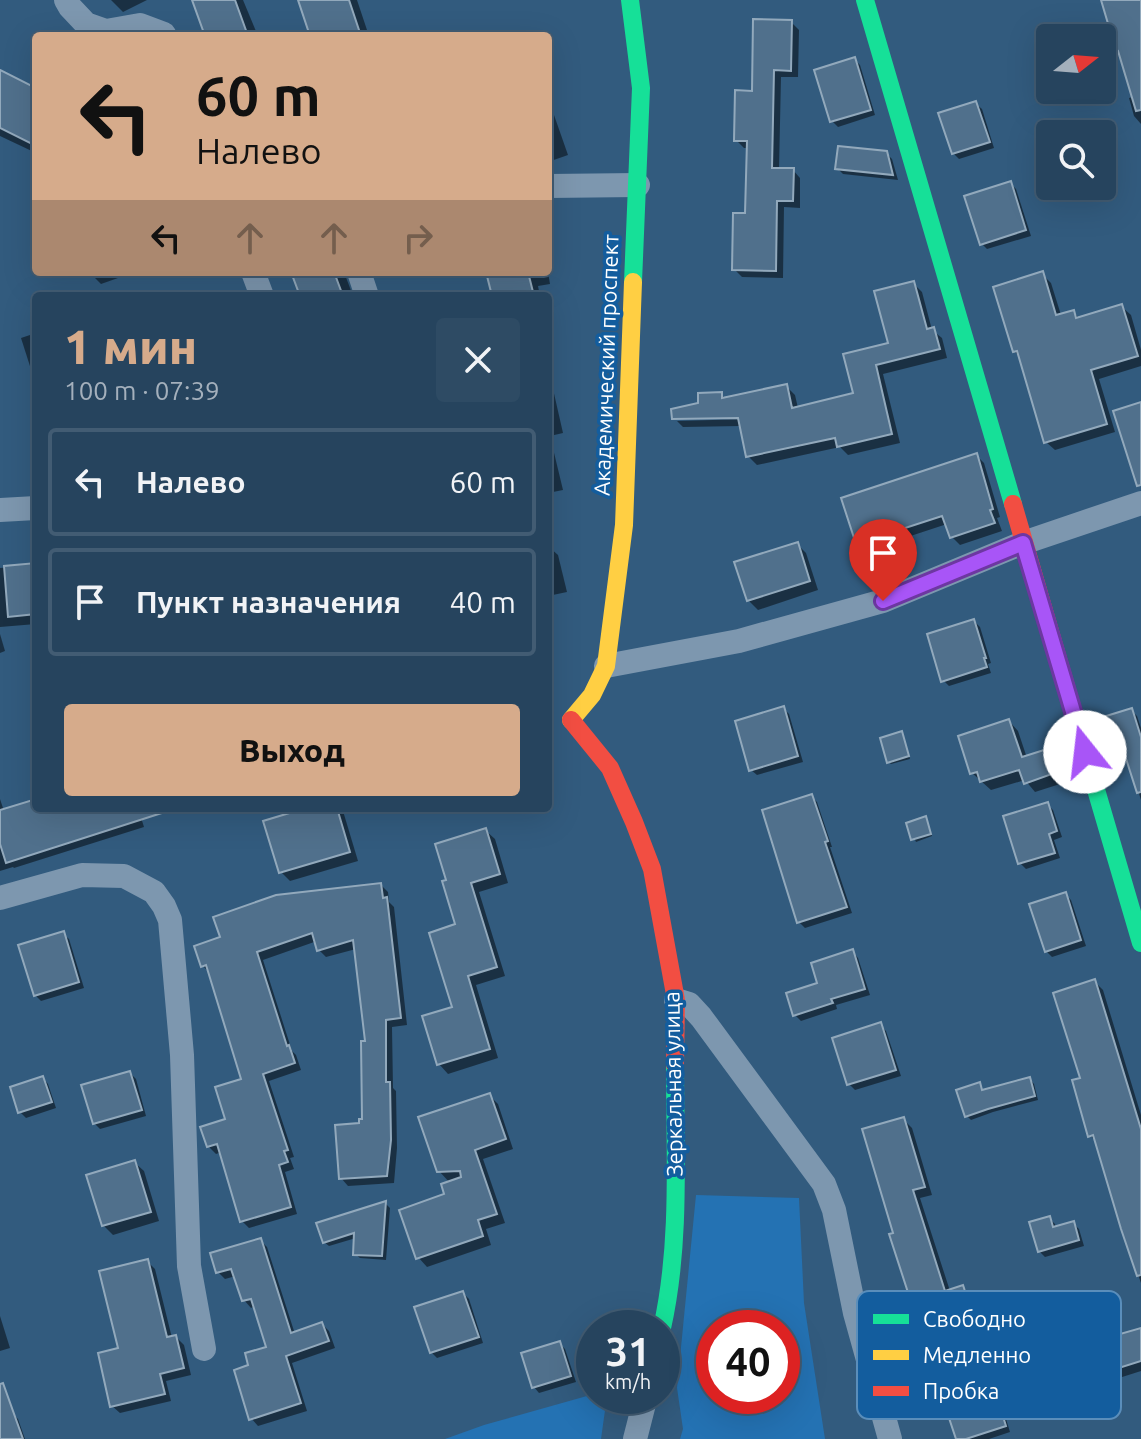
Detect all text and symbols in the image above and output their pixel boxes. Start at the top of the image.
north arrow [1036,24,1116,104]
map controls [1036,24,1116,200]
icon: left [64,64,168,168]
text: 60 m [196,64,321,127]
button: search [1036,120,1116,200]
text: Налево [196,130,321,171]
icon: left [144,216,188,260]
icon: ahead [228,216,272,260]
icon: ahead [312,216,356,260]
icon: right [396,216,440,260]
street label: Академический проспект [588,233,623,496]
button: close [436,318,520,402]
text: 1 мин [64,319,197,373]
text: 100 m · 07:39 [64,376,220,405]
icon: left [68,460,112,504]
text: Налево [136,465,246,499]
text: 60 m [449,465,516,499]
pin [849,519,917,601]
icon: arrive [861,531,905,575]
icon: arrive [68,580,112,624]
text: Пункт назначения [136,585,401,619]
text: 40 m [449,585,516,619]
button: Выход [64,704,520,796]
position arrow [1043,710,1127,794]
street label: Зеркальная улица [658,991,687,1177]
legend [857,1291,1121,1419]
text: Свободно [923,1306,1026,1331]
speed limit sign: 40 [696,1310,800,1414]
text: 31 [605,1329,651,1374]
text: Медленно [923,1342,1031,1367]
text: km/h [605,1370,651,1393]
text: Пробка [923,1378,999,1403]

